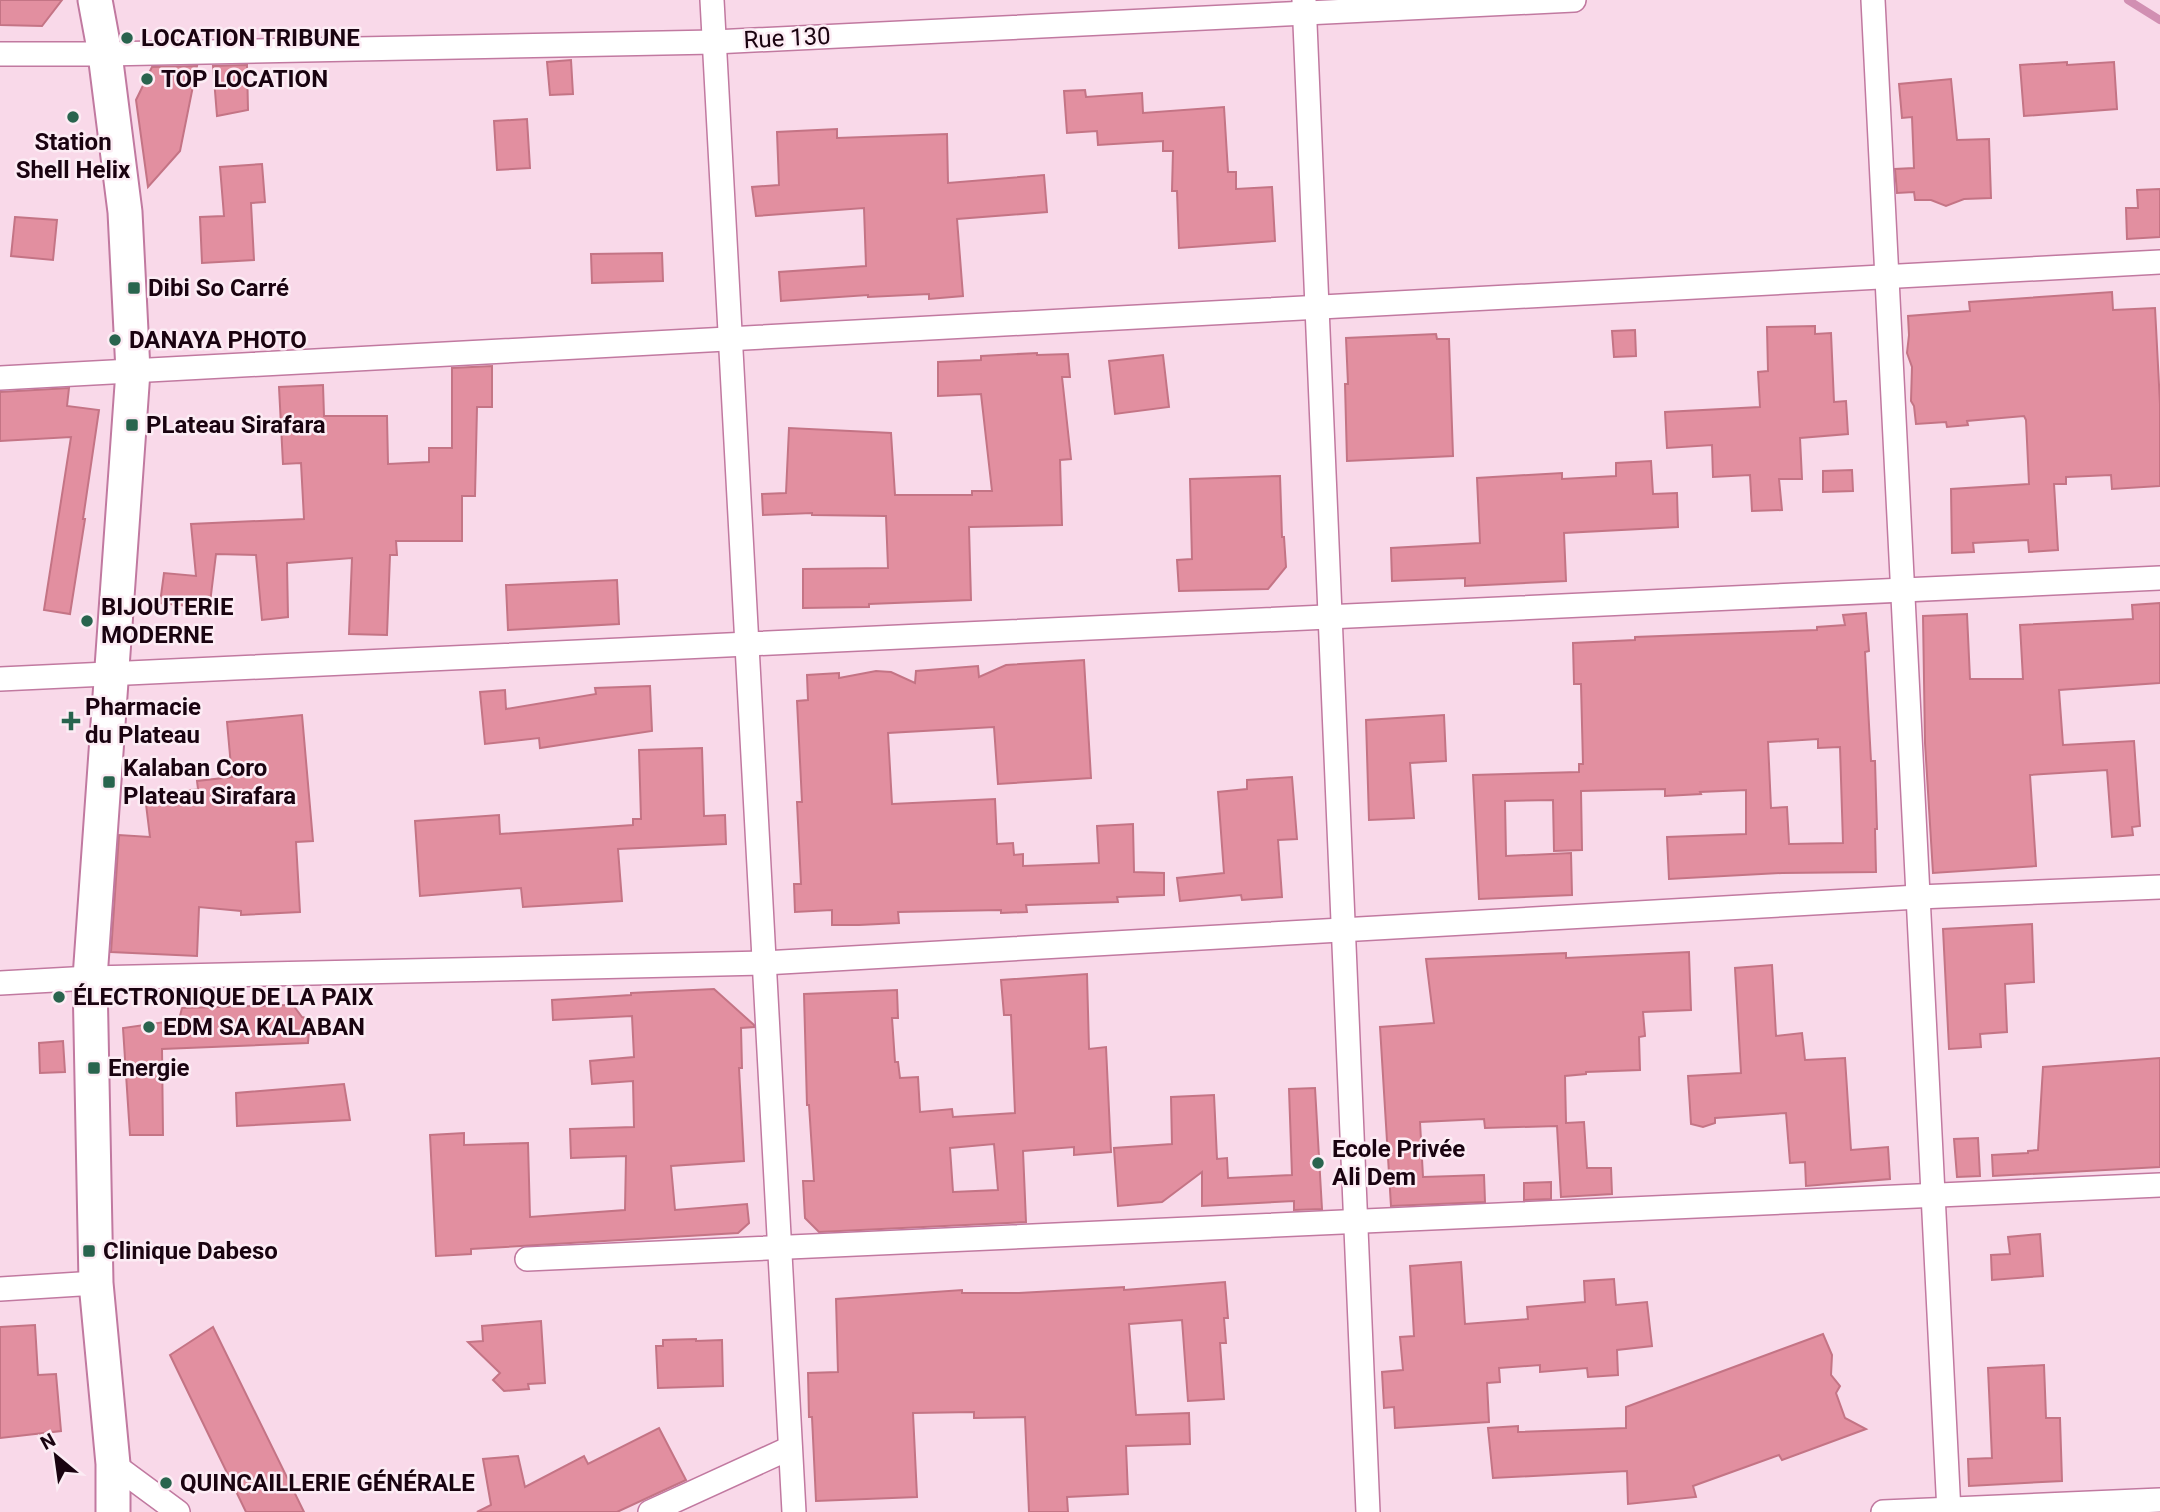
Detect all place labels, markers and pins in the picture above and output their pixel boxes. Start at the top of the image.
place label: LOCATION TRIBUNE [141,24,360,52]
marker: LOCATION TRIBUNE [119,30,135,46]
place label: TOP LOCATION [161,65,328,93]
marker: TOP LOCATION [139,71,155,87]
marker: Station Shell Helix [65,109,81,125]
place label: Station Shell Helix [16,128,131,184]
place label: Dibi So Carré [148,274,289,302]
marker: Dibi So Carré [126,280,142,296]
place label: DANAYA PHOTO [129,326,307,354]
marker: DANAYA PHOTO [107,332,123,348]
place label: PLateau Sirafara [146,411,326,439]
marker: PLateau Sirafara [124,417,140,433]
place label: BIJOUTERIE MODERNE [101,593,233,649]
marker: BIJOUTERIE MODERNE [79,613,95,629]
place label: Pharmacie du Plateau [85,693,201,749]
marker: Pharmacie du Plateau [63,713,79,729]
place label: Kalaban Coro Plateau Sirafara [123,754,296,810]
marker: Kalaban Coro Plateau Sirafara [101,774,117,790]
place label: ÉLECTRONIQUE DE LA PAIX [73,983,373,1011]
marker: ÉLECTRONIQUE DE LA PAIX [51,989,67,1005]
place label: EDM SA KALABAN [163,1013,365,1041]
marker: EDM SA KALABAN [141,1019,157,1035]
place label: Energie [108,1054,190,1082]
marker: Energie [86,1060,102,1076]
place label: Ecole Privée Ali Dem [1332,1135,1465,1191]
marker: Ecole Privée Ali Dem [1310,1155,1326,1171]
place label: Clinique Dabeso [103,1237,278,1265]
marker: Clinique Dabeso [81,1243,97,1259]
place label: QUINCAILLERIE GÉNÉRALE [180,1469,475,1497]
marker: QUINCAILLERIE GÉNÉRALE [158,1475,174,1491]

